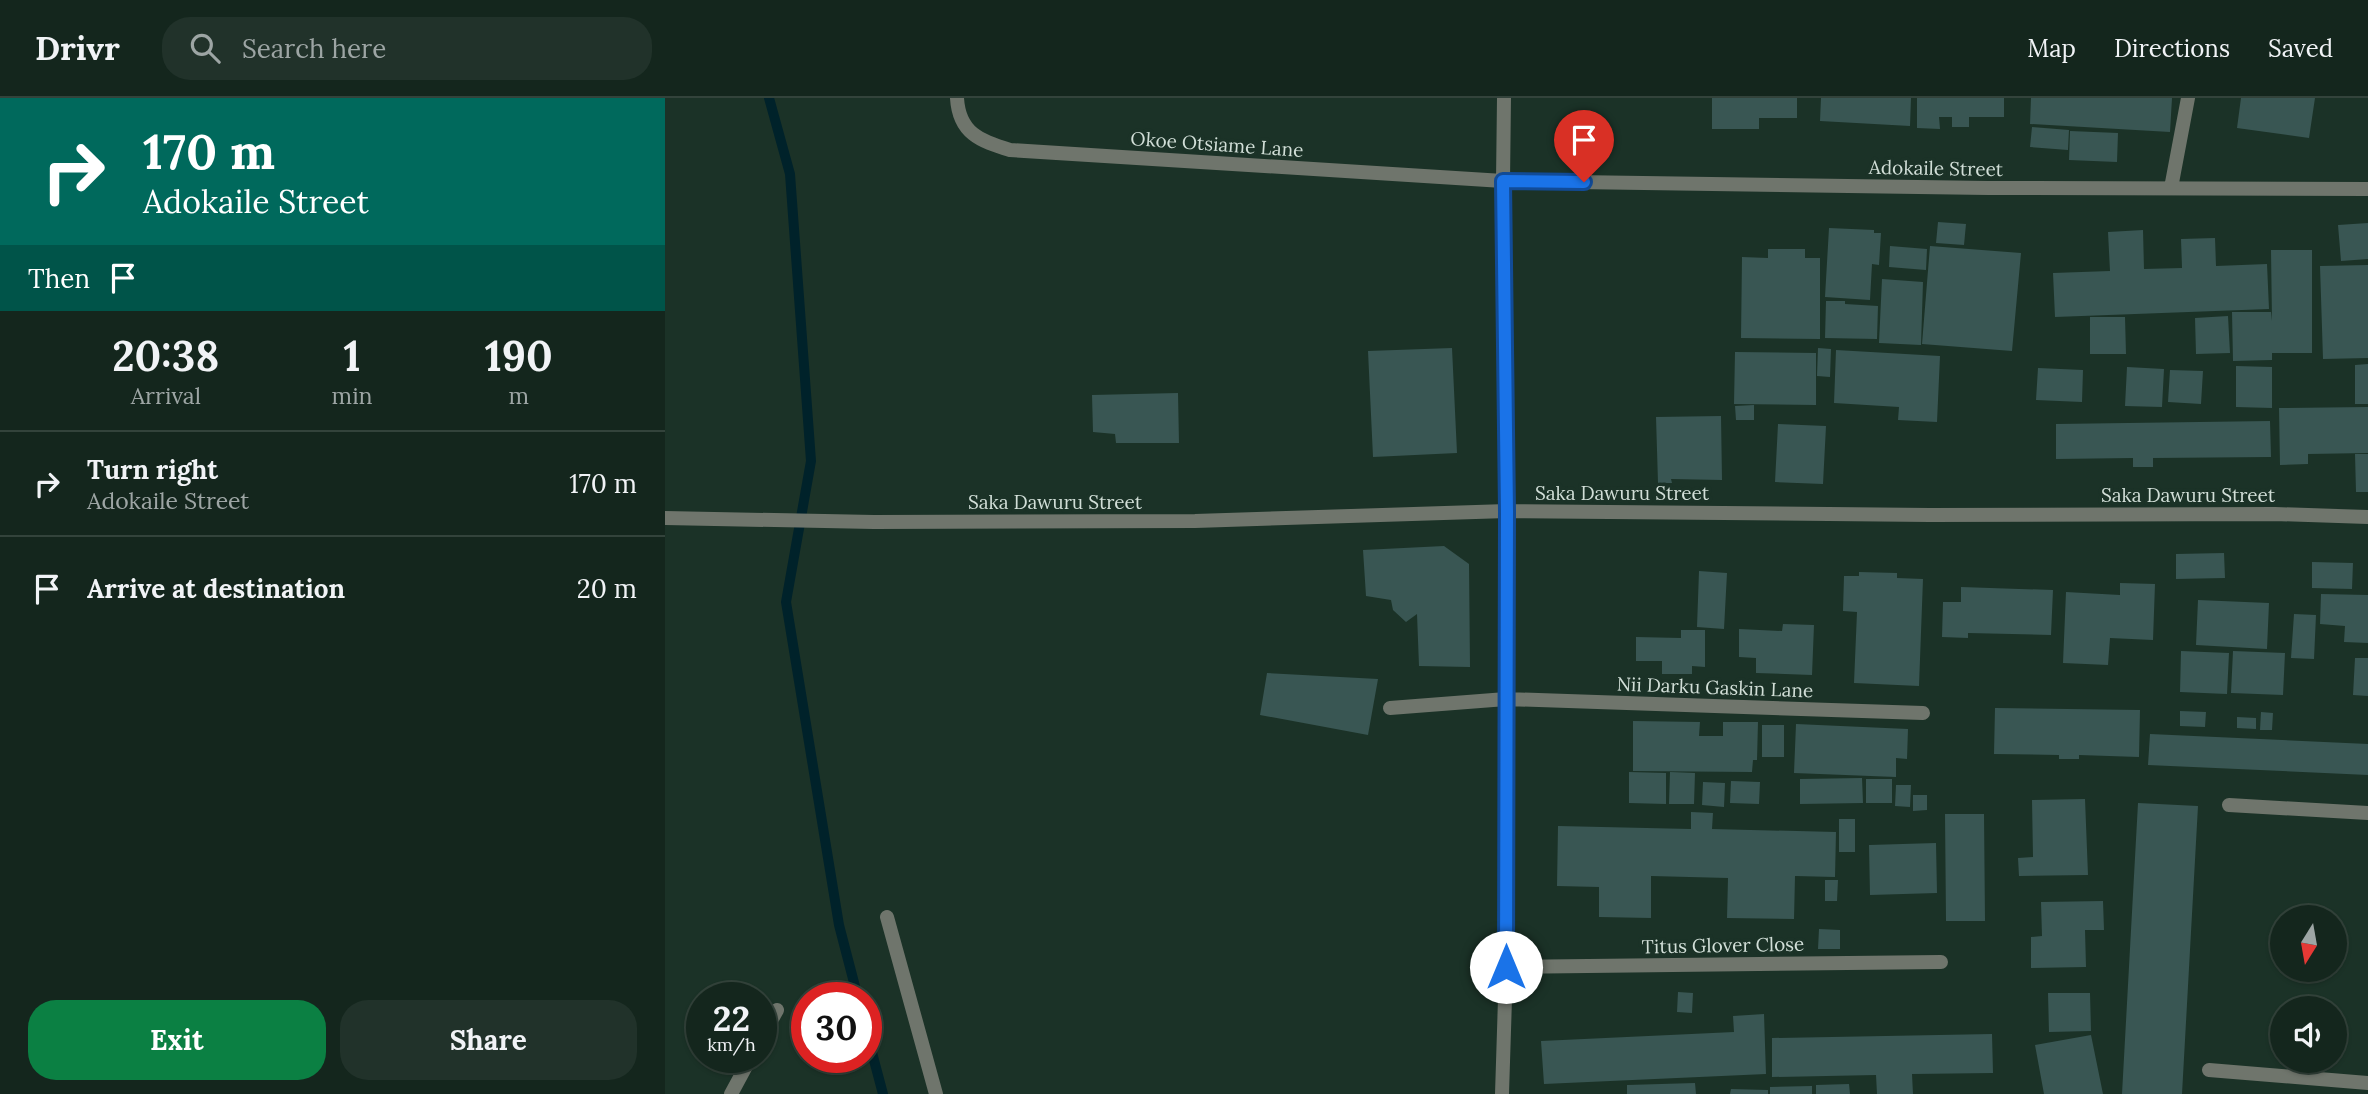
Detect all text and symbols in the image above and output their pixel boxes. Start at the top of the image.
search box [162,17,652,80]
text: Drivr [35,27,120,69]
icon: search [186,29,224,67]
text: Search here [242,32,386,65]
text: Map [2027,33,2076,64]
text: Directions [2114,33,2230,64]
text: Saved [2268,33,2333,64]
pin [1554,110,1614,182]
text: 170 m [143,120,275,182]
icon: arrive [1565,121,1603,159]
icon: right [28,126,119,217]
street label: Okoe Otsiame Lane [1130,126,1304,162]
street label: Adokaile Street [1868,155,2004,181]
text: Adokaile Street [143,181,369,222]
icon: arrive [104,259,142,297]
text: Then [28,262,90,295]
text: 20:38 [112,329,219,383]
text: 1 [344,329,361,383]
text: 190 [485,329,553,383]
text: Arrival [131,381,201,410]
text: min [332,381,373,410]
text: m [509,381,529,410]
text: Turn right [87,453,218,486]
icon: right [28,465,66,503]
text: 170 m [569,467,637,500]
street label: Saka Dawuru Street [1535,481,1710,505]
street label: Saka Dawuru Street [2101,483,2276,507]
text: Adokaile Street [87,486,249,515]
street label: Saka Dawuru Street [968,490,1143,514]
icon: arrive [28,570,66,608]
text: Arrive at destination [87,572,345,605]
text: 20 m [577,572,637,605]
street label: Nii Darku Gaskin Lane [1616,672,1814,702]
north arrow [2270,905,2347,982]
map controls [2270,905,2347,1073]
position arrow [1469,930,1543,1004]
street label: Titus Glover Close [1641,932,1805,958]
speed limit sign: 30 [791,982,882,1073]
text: 22 [713,996,750,1041]
button: sound [2270,996,2347,1073]
button: Exit [28,1000,326,1080]
button: Share [340,1000,637,1080]
text: km/h [707,1033,756,1056]

